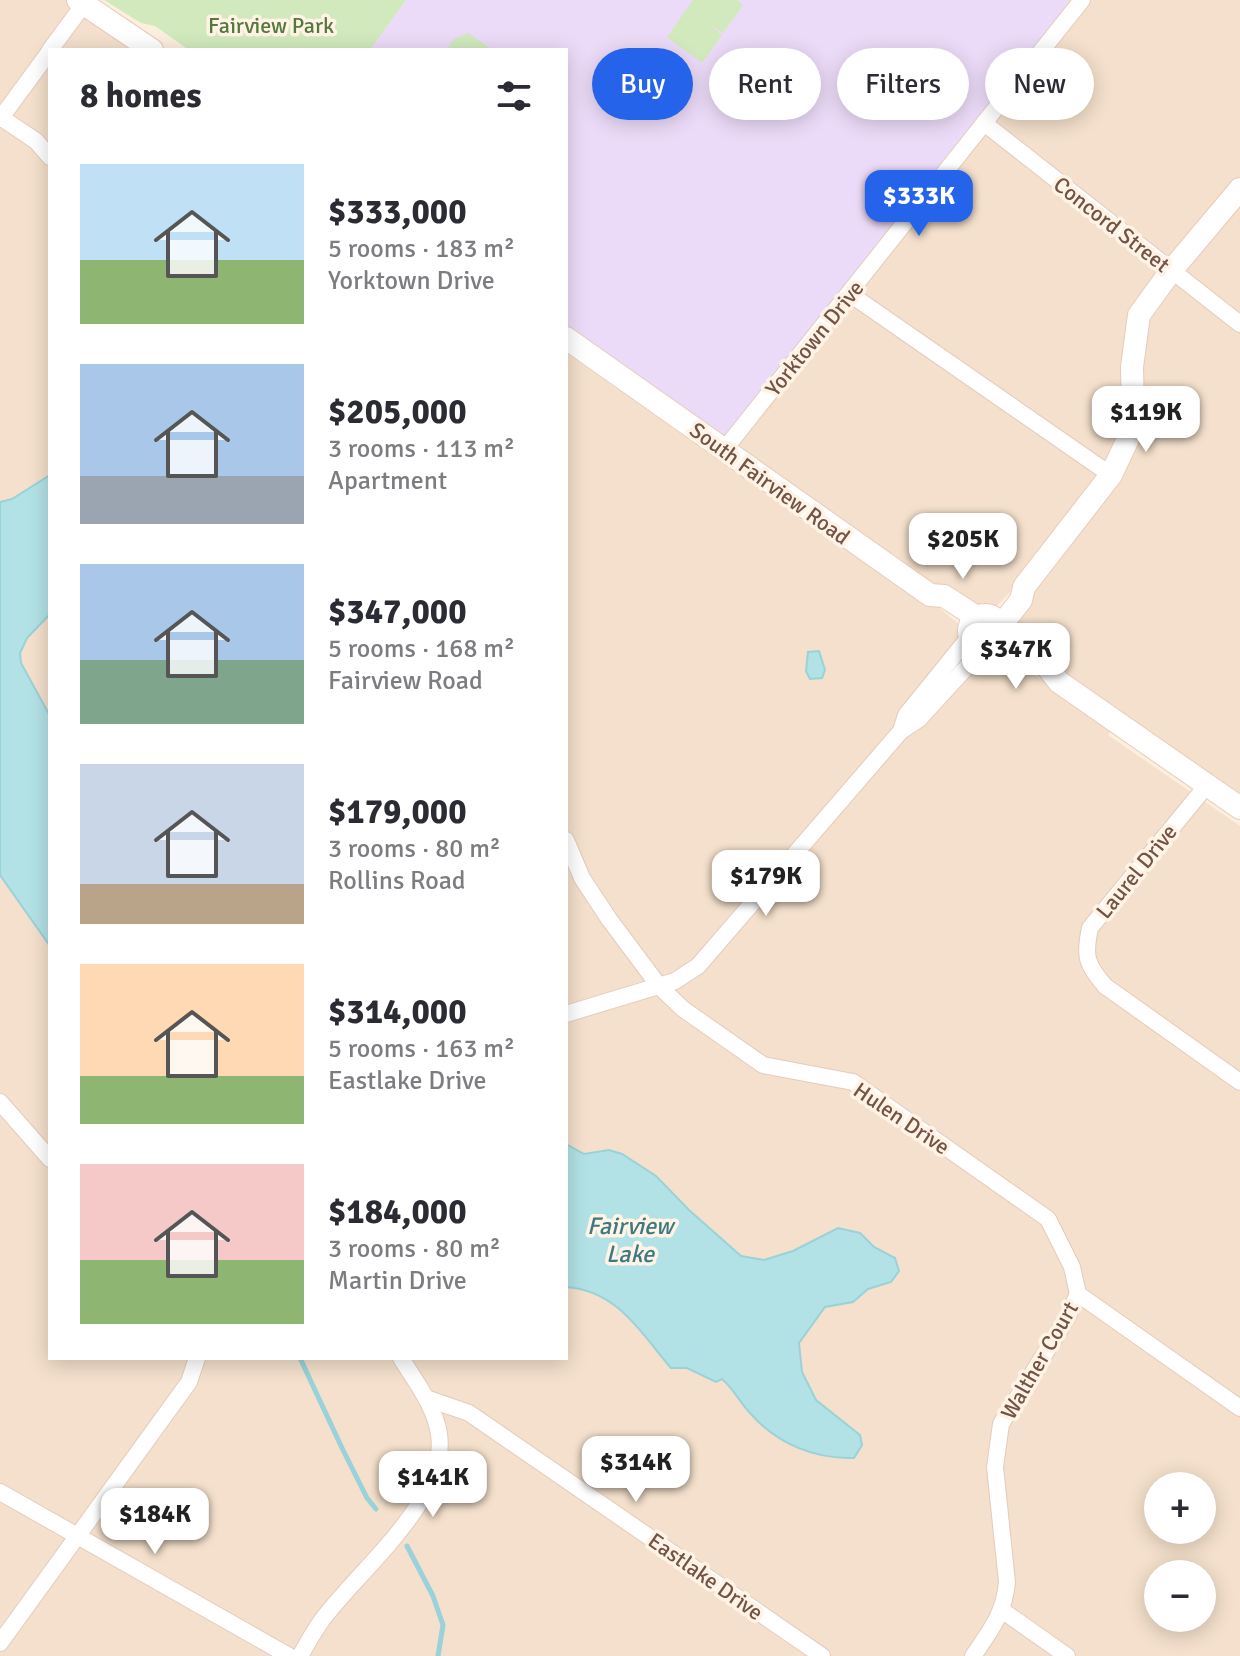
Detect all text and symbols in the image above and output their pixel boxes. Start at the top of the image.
park label: Fairview Park [208,12,334,39]
chip: Buy [592,48,693,120]
chip: Rent [709,48,821,120]
chip: Filters [837,48,969,120]
chip: New [985,48,1094,120]
icon: filters [492,74,536,118]
text: 8 homes [80,75,201,117]
pin: $333K [863,170,975,238]
street label: Concord Street [1048,171,1175,278]
text: $333K [883,180,955,212]
text: $333,000 [328,191,467,233]
icon: home [144,196,240,292]
text: 5 rooms · 183 m² [328,233,515,265]
text: Yorktown Drive [328,265,495,297]
street label: Yorktown Drive [760,275,869,402]
pin: $119K [1090,386,1202,454]
text: $205,000 [328,391,467,433]
icon: home [144,396,240,492]
text: $119K [1110,396,1182,428]
street label: South Fairview Road [684,416,855,550]
text: 3 rooms · 113 m² [328,433,515,465]
text: Apartment [328,465,447,497]
pin: $205K [907,513,1019,581]
text: $205K [927,523,999,555]
text: $347,000 [328,591,467,633]
icon: home [144,596,240,692]
pin: $347K [960,623,1072,691]
text: 5 rooms · 168 m² [328,633,515,665]
text: $347K [980,633,1052,665]
text: Fairview Road [328,665,483,697]
text: $179,000 [328,791,467,833]
icon: home [144,796,240,892]
street label: Laurel Drive [1090,819,1183,924]
text: 3 rooms · 80 m² [328,833,501,865]
pin: $179K [710,850,822,918]
text: $179K [730,860,802,892]
text: Rollins Road [328,865,466,897]
text: $314,000 [328,991,467,1033]
icon: home [144,996,240,1092]
text: 5 rooms · 163 m² [328,1033,515,1065]
text: Eastlake Drive [328,1065,486,1097]
street label: Hulen Drive [849,1076,955,1160]
text: $184,000 [328,1191,467,1233]
icon: home [144,1196,240,1292]
water label: Fairview Lake [587,1211,676,1269]
text: 3 rooms · 80 m² [328,1233,501,1265]
text: Martin Drive [328,1265,467,1297]
street label: Walther Court [995,1296,1084,1424]
pin: $314K [580,1436,692,1504]
text: $314K [600,1446,672,1478]
pin: $141K [377,1451,489,1519]
text: $141K [397,1461,469,1493]
map controls [1144,1472,1216,1632]
button: + [1144,1472,1216,1544]
pin: $184K [99,1488,211,1556]
text: $184K [119,1498,191,1530]
street label: Eastlake Drive [643,1527,768,1626]
button: − [1144,1560,1216,1632]

